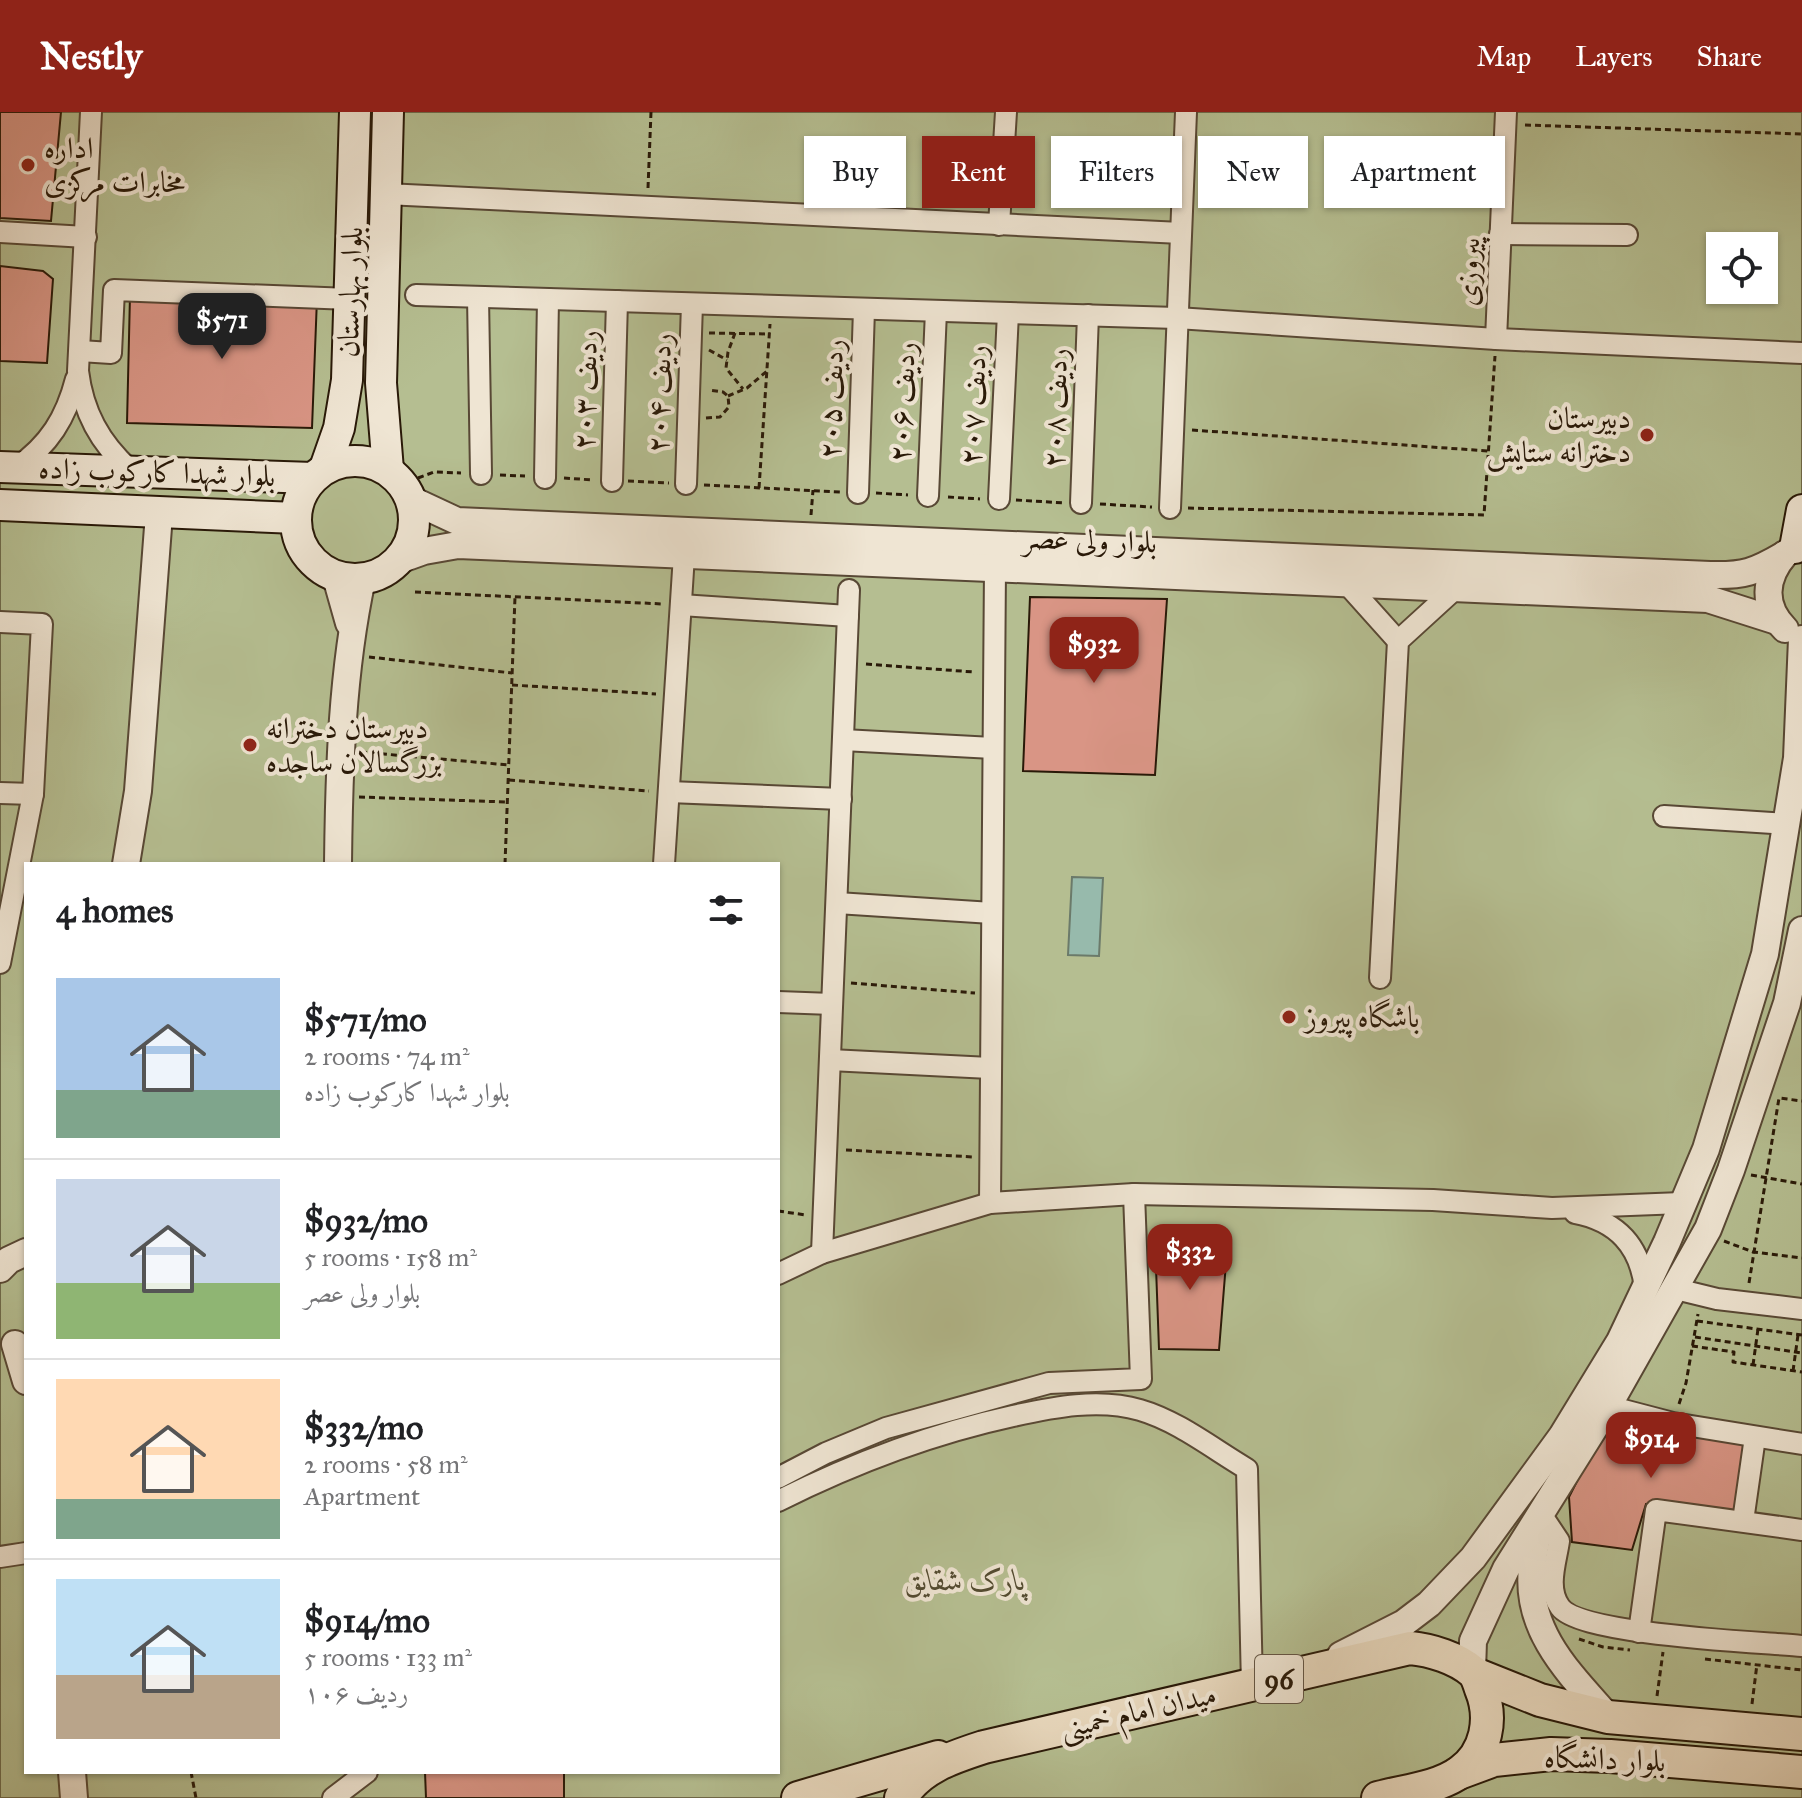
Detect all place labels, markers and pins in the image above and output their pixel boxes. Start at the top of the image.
place label: اداره مخابرات مرکزی [44,130,185,203]
marker: اداره مخابرات مرکزی [19,156,37,174]
pin: $571 [175,293,269,361]
place label: دبیرستان دخترانه ستایش [1486,400,1631,472]
marker: دبیرستان دخترانه ستایش [1638,426,1656,444]
pin: $932 [1047,617,1141,685]
place label: دبیرستان دخترانه بزرگسالان ساجده [266,710,442,780]
marker: دبیرستان دخترانه بزرگسالان ساجده [241,736,259,754]
place label: باشگاه پیروز [1302,998,1420,1038]
marker: باشگاه پیروز [1280,1008,1298,1026]
pin: $332 [1143,1224,1237,1292]
pin: $914 [1604,1412,1698,1480]

